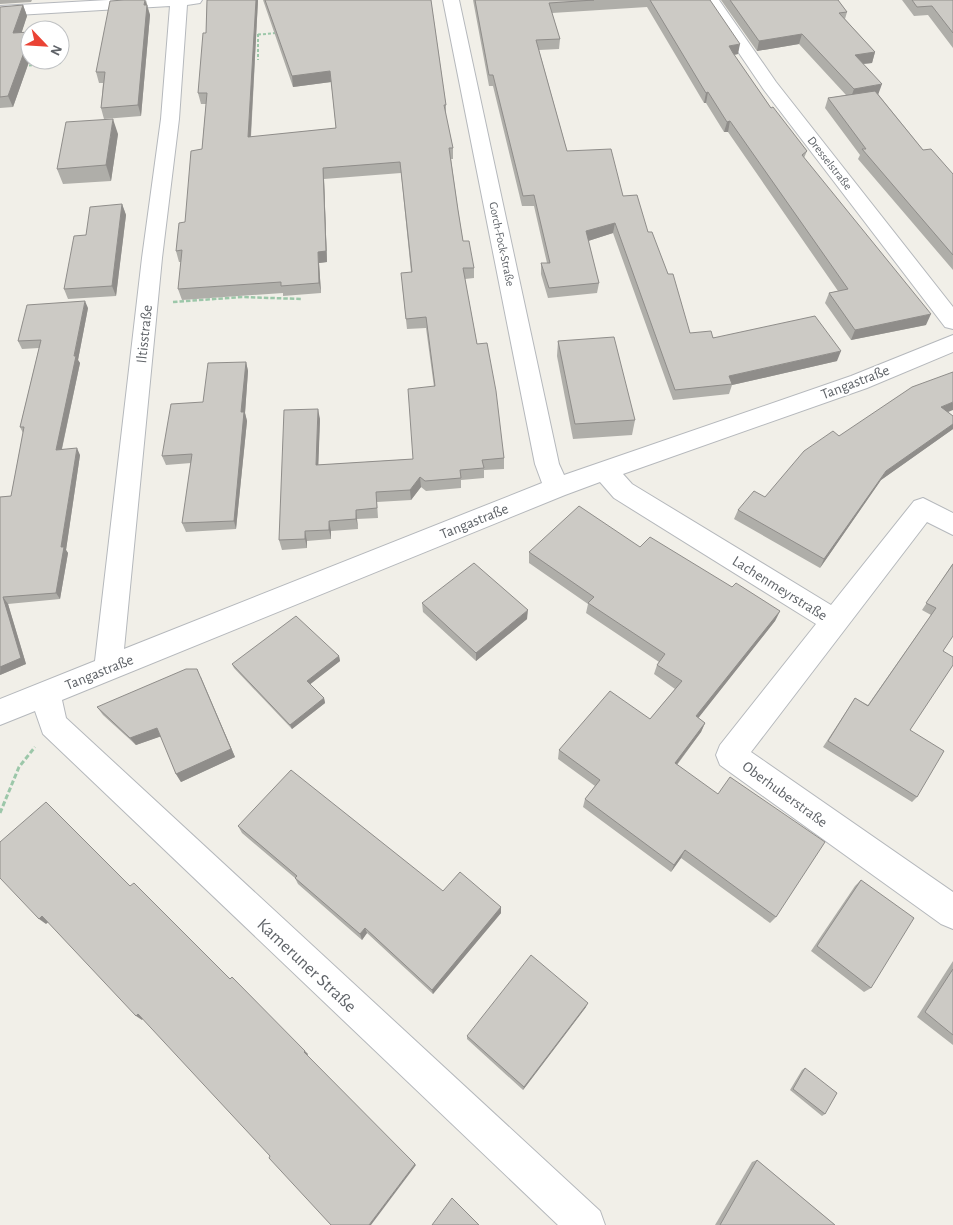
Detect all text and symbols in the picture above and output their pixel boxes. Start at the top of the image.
north arrow [20,20,70,70]
text: N [47,43,64,57]
street label: Dresselstraße [805,134,855,192]
street label: Gorch-Fock-Straße [487,201,517,287]
street label: Iltisstraße [134,304,155,364]
street label: Tangastraße [819,363,892,402]
street label: Tangastraße [438,501,511,542]
street label: Lachenmeyrstraße [730,553,830,624]
street label: Tangastraße [63,652,136,693]
street label: Oberhuberstraße [739,759,830,830]
street label: Kameruner Straße [253,915,359,1016]

